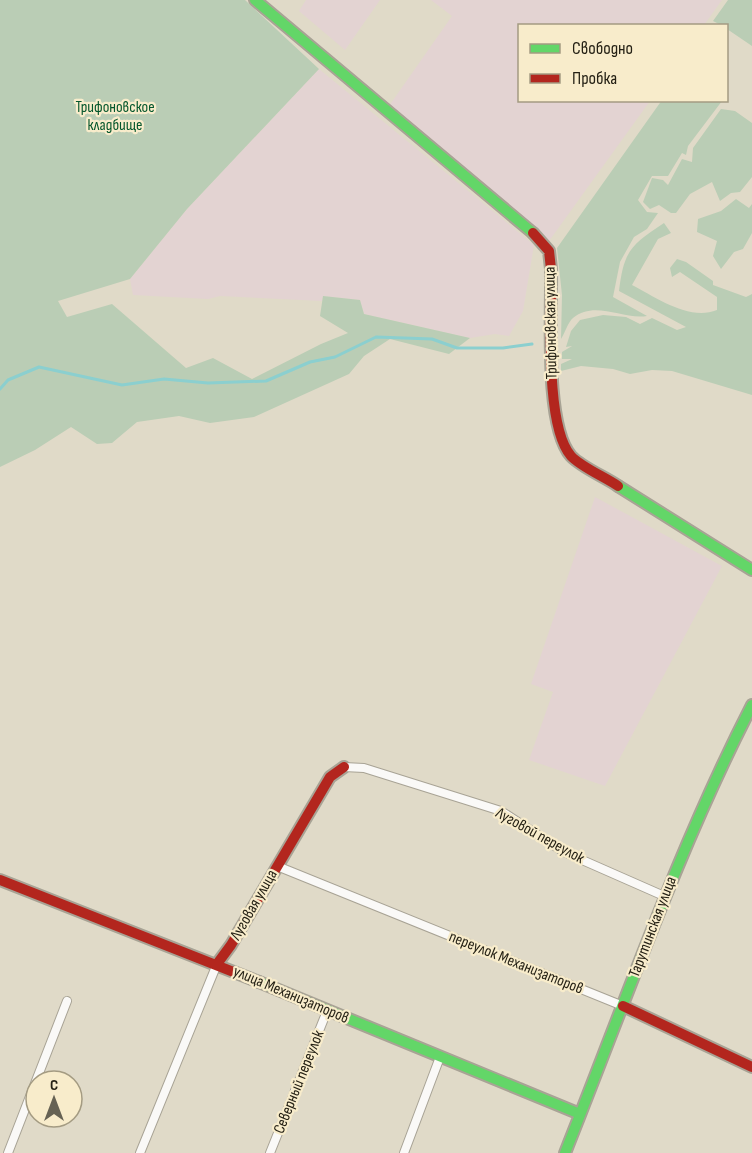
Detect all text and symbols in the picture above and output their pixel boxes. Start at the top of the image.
legend [518,24,728,102]
text: Свободно [572,38,633,59]
text: Пробка [572,68,617,89]
park label: Трифоновское кладбище [75,98,155,135]
street label: Трифоновская улица [541,267,561,379]
street label: Луговой переулок [492,803,588,869]
street label: Луговая улица [226,867,282,944]
street label: Тарутинская улица [625,874,681,980]
street label: переулок Механизаторов [446,927,586,999]
street label: улица Механизаторов [230,962,352,1028]
street label: Северный переулок [270,1027,329,1136]
north arrow [24,1069,84,1129]
text: С [50,1076,58,1095]

